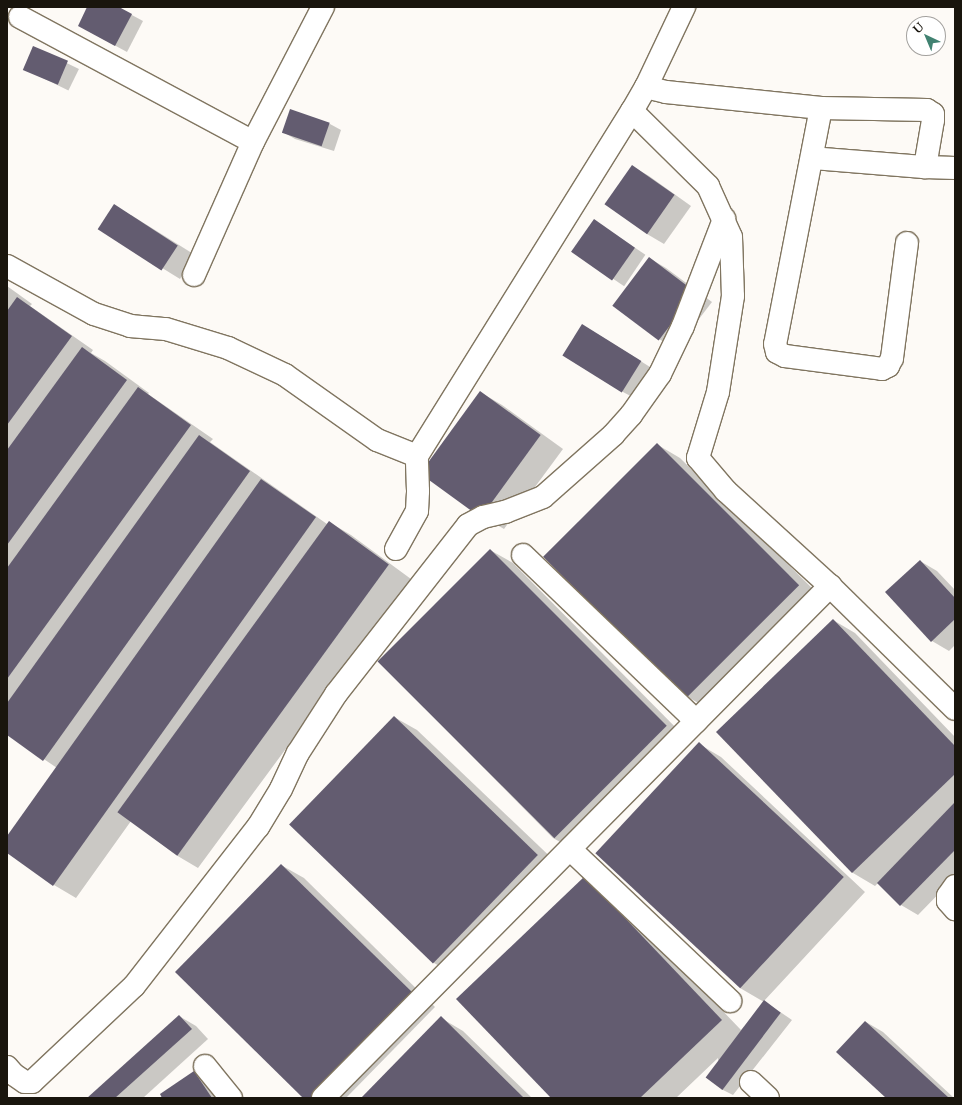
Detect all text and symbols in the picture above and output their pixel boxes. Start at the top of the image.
north arrow [906,16,946,56]
text: U [910,20,927,36]

